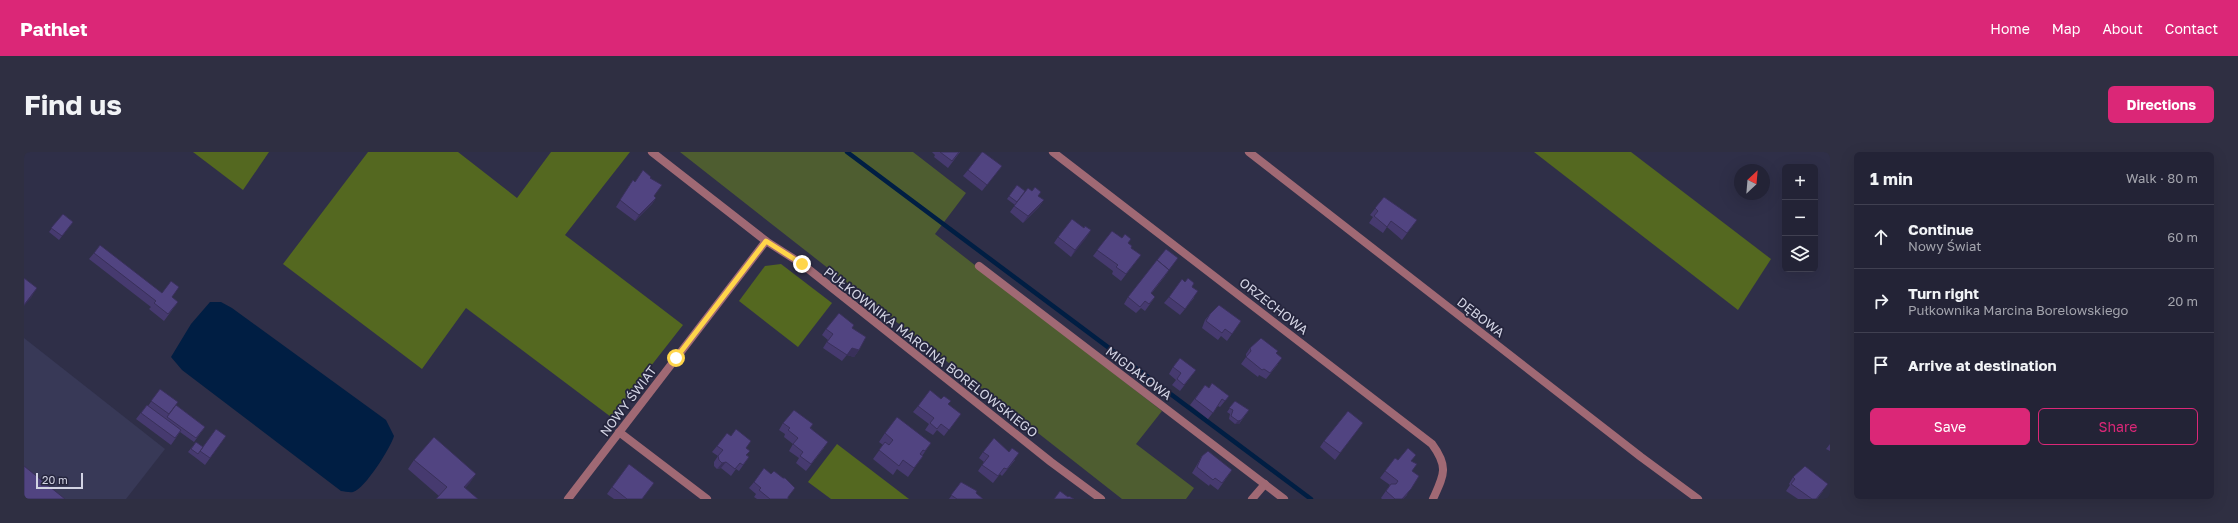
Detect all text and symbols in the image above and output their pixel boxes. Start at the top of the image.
text: Pathlet [20,17,88,40]
text: Home [1990,20,2030,37]
text: Map [2052,20,2080,37]
text: About [2102,20,2143,37]
text: Contact [2165,20,2218,37]
button: Directions [2108,86,2214,123]
text: Find us [24,88,122,121]
north arrow [1734,164,1770,200]
map controls [1782,164,1818,272]
button: + [1782,164,1818,200]
text: 1 min [1870,168,1913,189]
text: Walk · 80 m [2126,170,2198,186]
button: − [1782,200,1818,236]
text: Continue [1908,220,1974,238]
icon: ahead [1870,226,1892,248]
text: 60 m [2167,229,2198,245]
button: layers [1782,236,1818,272]
text: Nowy Świat [1908,238,1982,254]
route end [793,255,811,273]
street label: PUŁKOWNIKA MARCINA BORELOWSKIEGO [821,264,1041,440]
street label: ORZECHOWA [1236,274,1312,338]
text: Turn right [1908,284,1979,302]
icon: right [1870,290,1892,312]
text: 20 m [2168,293,2198,309]
street label: DĘBOWA [1454,294,1508,341]
text: Pułkownika Marcina Borelowskiego [1908,302,2128,318]
street label: MIGDAŁOWA [1103,343,1176,403]
route start [667,349,685,367]
icon: arrive [1870,354,1892,376]
text: Arrive at destination [1908,356,2057,374]
street label: NOWY ŚWIAT [596,363,660,439]
button: Save [1870,408,2030,445]
button: Share [2038,408,2198,445]
scale bar [36,471,83,490]
text: 20 m [42,473,68,486]

